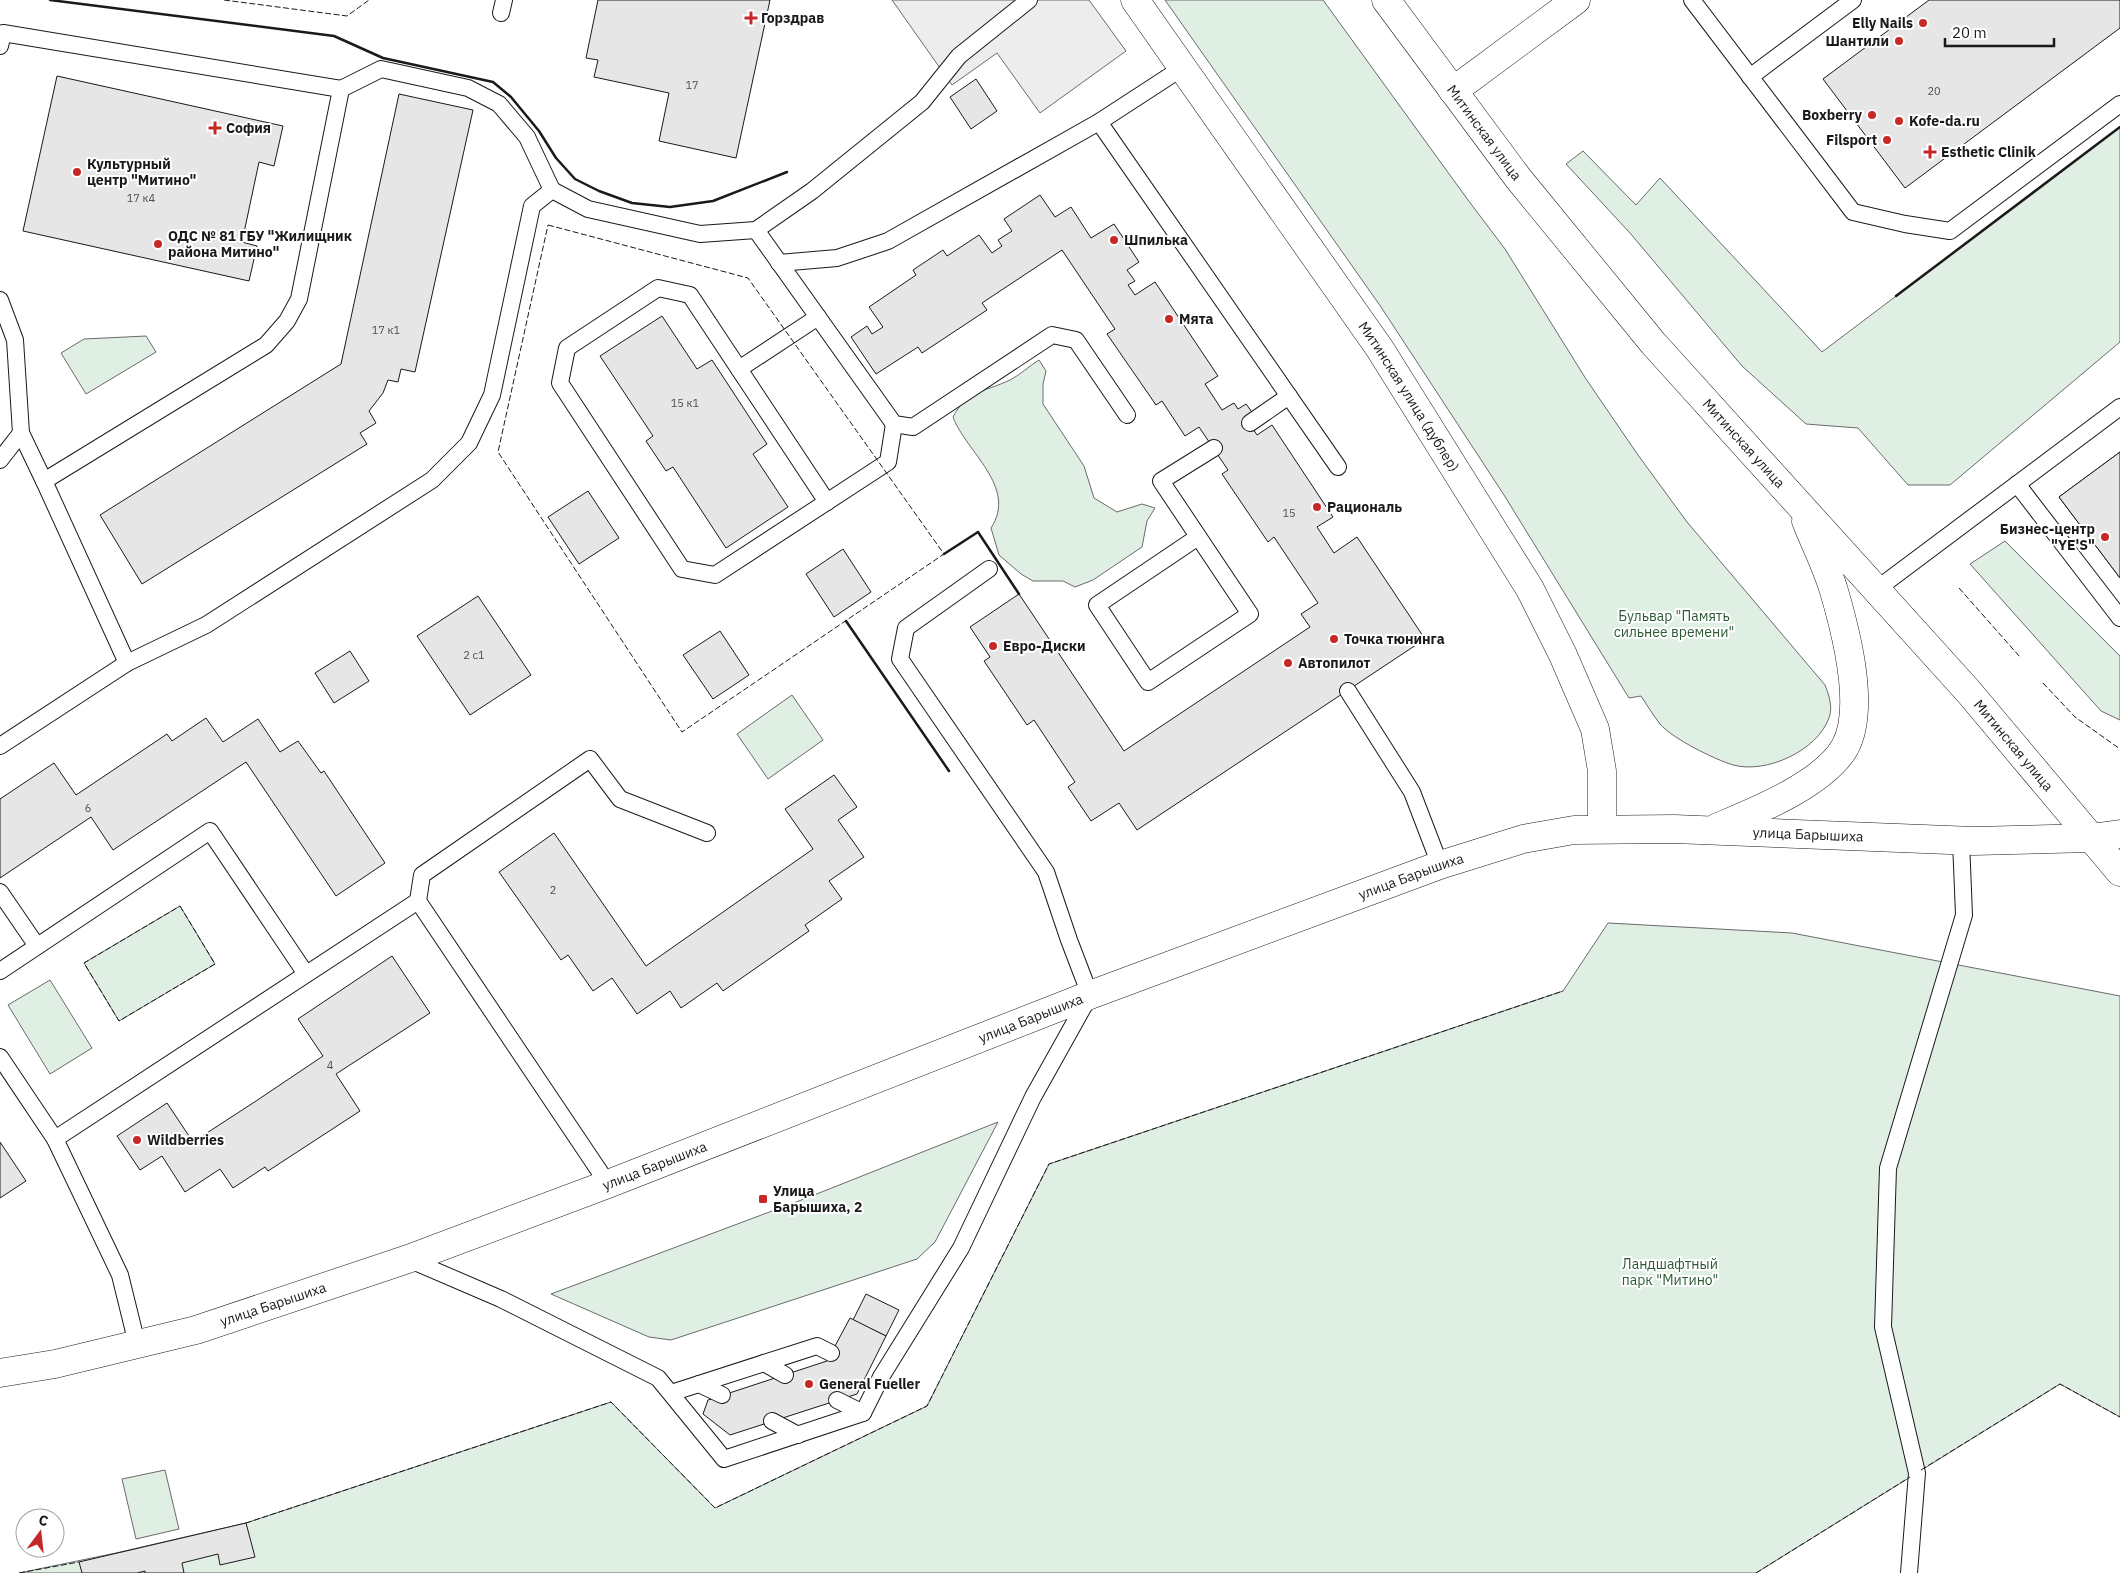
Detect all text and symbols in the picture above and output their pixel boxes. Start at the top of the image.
place label: Горздрав [761,9,824,27]
marker: Горздрав [745,12,757,24]
place label: Elly Nails [1852,14,1913,32]
scale bar [1945,15,2054,47]
marker: Elly Nails [1917,17,1929,29]
text: 20 m [1952,23,1987,42]
place label: Шантили [1825,32,1889,50]
marker: Шантили [1893,35,1905,47]
house number: 17 [685,78,699,92]
street label: Митинская улица [1443,81,1526,184]
house number: 20 [1927,84,1941,98]
place label: Boxberry [1802,106,1863,124]
marker: Boxberry [1866,109,1878,121]
place label: Kofe-da.ru [1909,112,1980,130]
marker: Kofe-da.ru [1893,115,1905,127]
place label: София [226,119,271,137]
marker: София [208,121,222,135]
place label: Filsport [1826,131,1877,149]
marker: Filsport [1881,134,1893,146]
place label: Esthetic Clinik [1941,143,2037,161]
marker: Esthetic Clinik [1923,145,1937,159]
place label: Культурный центр "Митино" [87,155,196,189]
marker: Культурный центр "Митино" [71,166,83,178]
house number: 17 к4 [127,191,156,205]
place label: ОДС № 81 ГБУ "Жилищник района Митино" [168,227,352,261]
place label: Шпилька [1124,231,1188,249]
marker: Шпилька [1108,234,1120,246]
marker: ОДС № 81 ГБУ "Жилищник района Митино" [152,238,164,250]
place label: Мята [1179,310,1213,328]
marker: Мята [1163,313,1175,325]
street label: Митинская улица (дублер) [1354,318,1463,475]
house number: 17 к1 [372,323,401,337]
street label: Митинская улица [1699,395,1789,492]
house number: 15 к1 [671,396,700,410]
place label: Рациональ [1327,498,1402,516]
marker: Рациональ [1311,501,1323,513]
house number: 15 [1282,506,1296,520]
place label: Бизнес-центр "YE'S" [2000,520,2095,554]
marker: Бизнес-центр "YE'S" [2099,531,2111,543]
park label: Бульвар "Память сильнее времени" [1614,607,1734,641]
place label: Точка тюнинга [1344,630,1445,648]
marker: Точка тюнинга [1328,633,1340,645]
place label: Евро-Диски [1003,637,1086,655]
marker: Евро-Диски [987,640,999,652]
house number: 2 с1 [463,648,485,662]
place label: Автопилот [1298,654,1371,672]
marker: Автопилот [1282,657,1294,669]
street label: Митинская улица [1970,696,2058,795]
house number: 6 [85,801,91,815]
street label: улица Барышиха [1752,823,1864,846]
street label: улица Барышиха [1356,849,1466,904]
house number: 2 [550,883,556,897]
street label: улица Барышиха [976,989,1086,1047]
house number: 4 [327,1058,334,1072]
place label: Wildberries [147,1131,224,1149]
marker: Wildberries [131,1134,143,1146]
street label: улица Барышиха [600,1137,710,1194]
place label: Улица Барышиха, 2 [773,1182,862,1216]
marker: Улица Барышиха, 2 [757,1193,769,1205]
park label: Ландшафтный парк "Митино" [1622,1255,1718,1289]
street label: улица Барышиха [218,1278,329,1330]
place label: General Fueller [819,1375,920,1393]
marker: General Fueller [803,1378,815,1390]
north arrow [15,1508,65,1558]
text: С [37,1511,50,1530]

